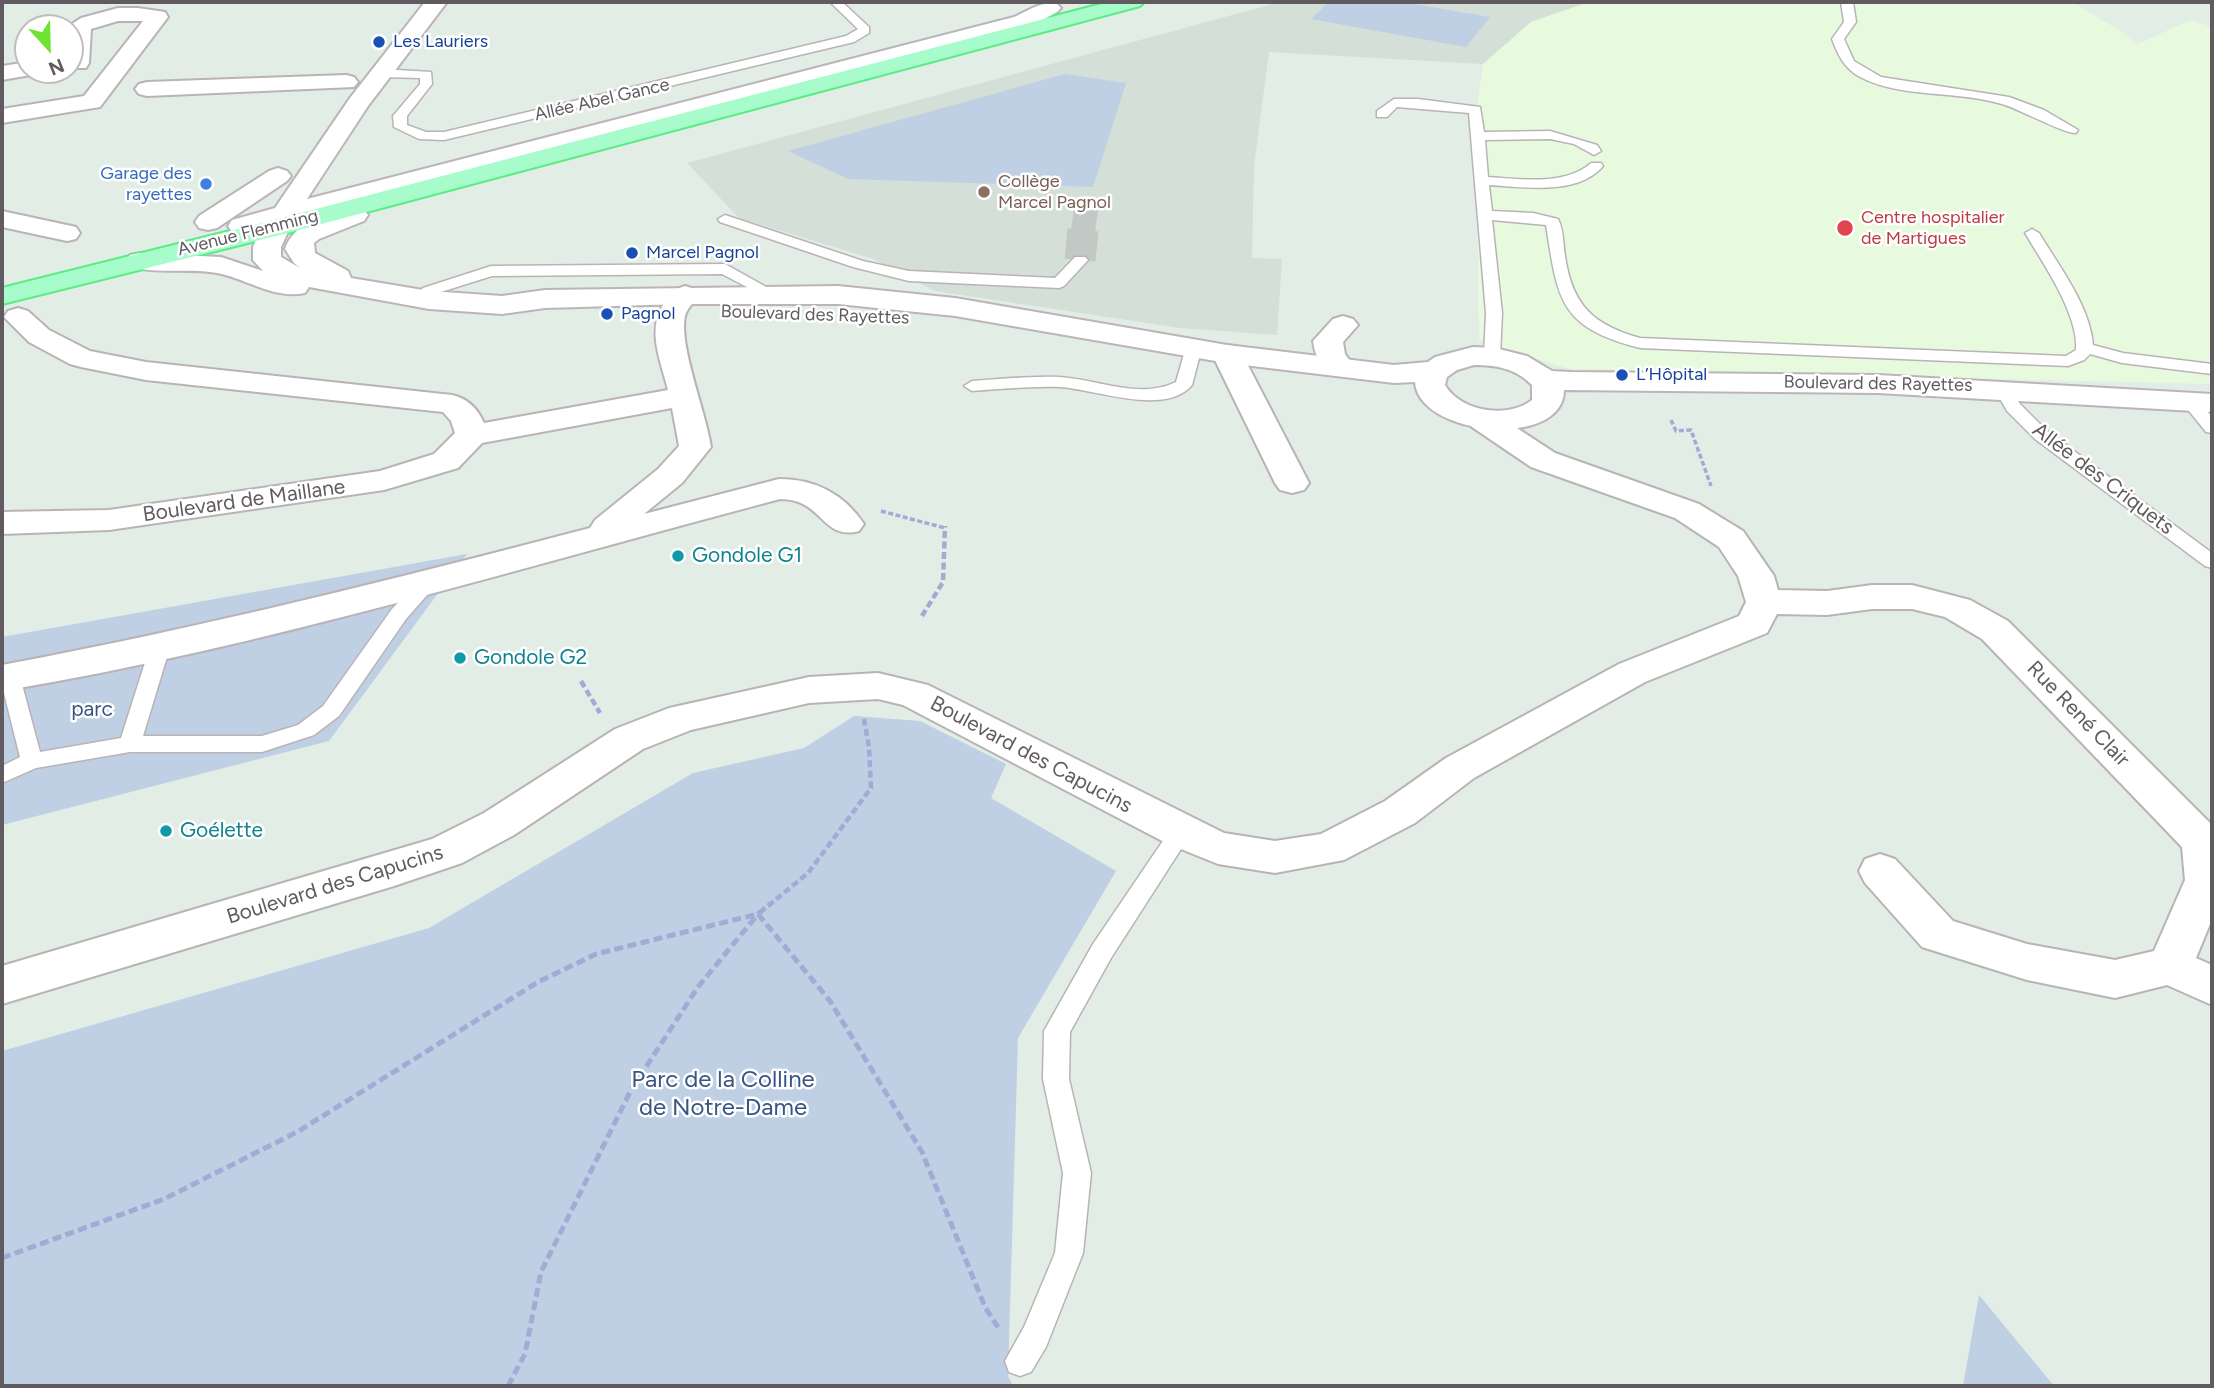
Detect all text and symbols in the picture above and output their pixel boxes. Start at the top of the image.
north arrow [14,14,84,84]
place label: Les Lauriers [393,31,488,53]
marker: Les Lauriers [371,34,387,50]
text: N [45,54,67,80]
street label: Allée Abel Gance [533,74,671,126]
place label: Garage des rayettes [100,163,192,206]
place label: Collège Marcel Pagnol [998,171,1111,214]
marker: Garage des rayettes [198,176,214,192]
marker: Collège Marcel Pagnol [976,184,992,200]
street label: Avenue Flemming [175,205,321,261]
place label: Centre hospitalier de Martigues [1861,207,2005,249]
marker: Centre hospitalier de Martigues [1835,218,1855,238]
place label: Marcel Pagnol [646,242,759,264]
marker: Marcel Pagnol [624,245,640,261]
street label: Boulevard des Rayettes [720,301,910,329]
place label: Pagnol [621,303,675,325]
marker: Pagnol [599,306,615,322]
place label: L’Hôpital [1636,364,1707,386]
marker: L’Hôpital [1614,367,1630,383]
street label: Boulevard des Rayettes [1783,372,1973,396]
street label: Allée des Criquets [2027,418,2179,540]
street label: Boulevard de Maillane [141,474,347,528]
place label: Gondole G1 [692,543,802,569]
marker: Gondole G1 [670,548,686,564]
place label: Gondole G2 [474,645,587,671]
marker: Gondole G2 [452,650,468,666]
street label: Rue René Clair [2021,656,2135,772]
street label: Boulevard des Capucins [926,691,1136,819]
park label: parc [71,697,113,723]
place label: Goélette [180,818,263,844]
marker: Goélette [158,823,174,839]
street label: Boulevard des Capucins [224,840,446,930]
park label: Parc de la Colline de Notre-Dame [631,1066,815,1122]

